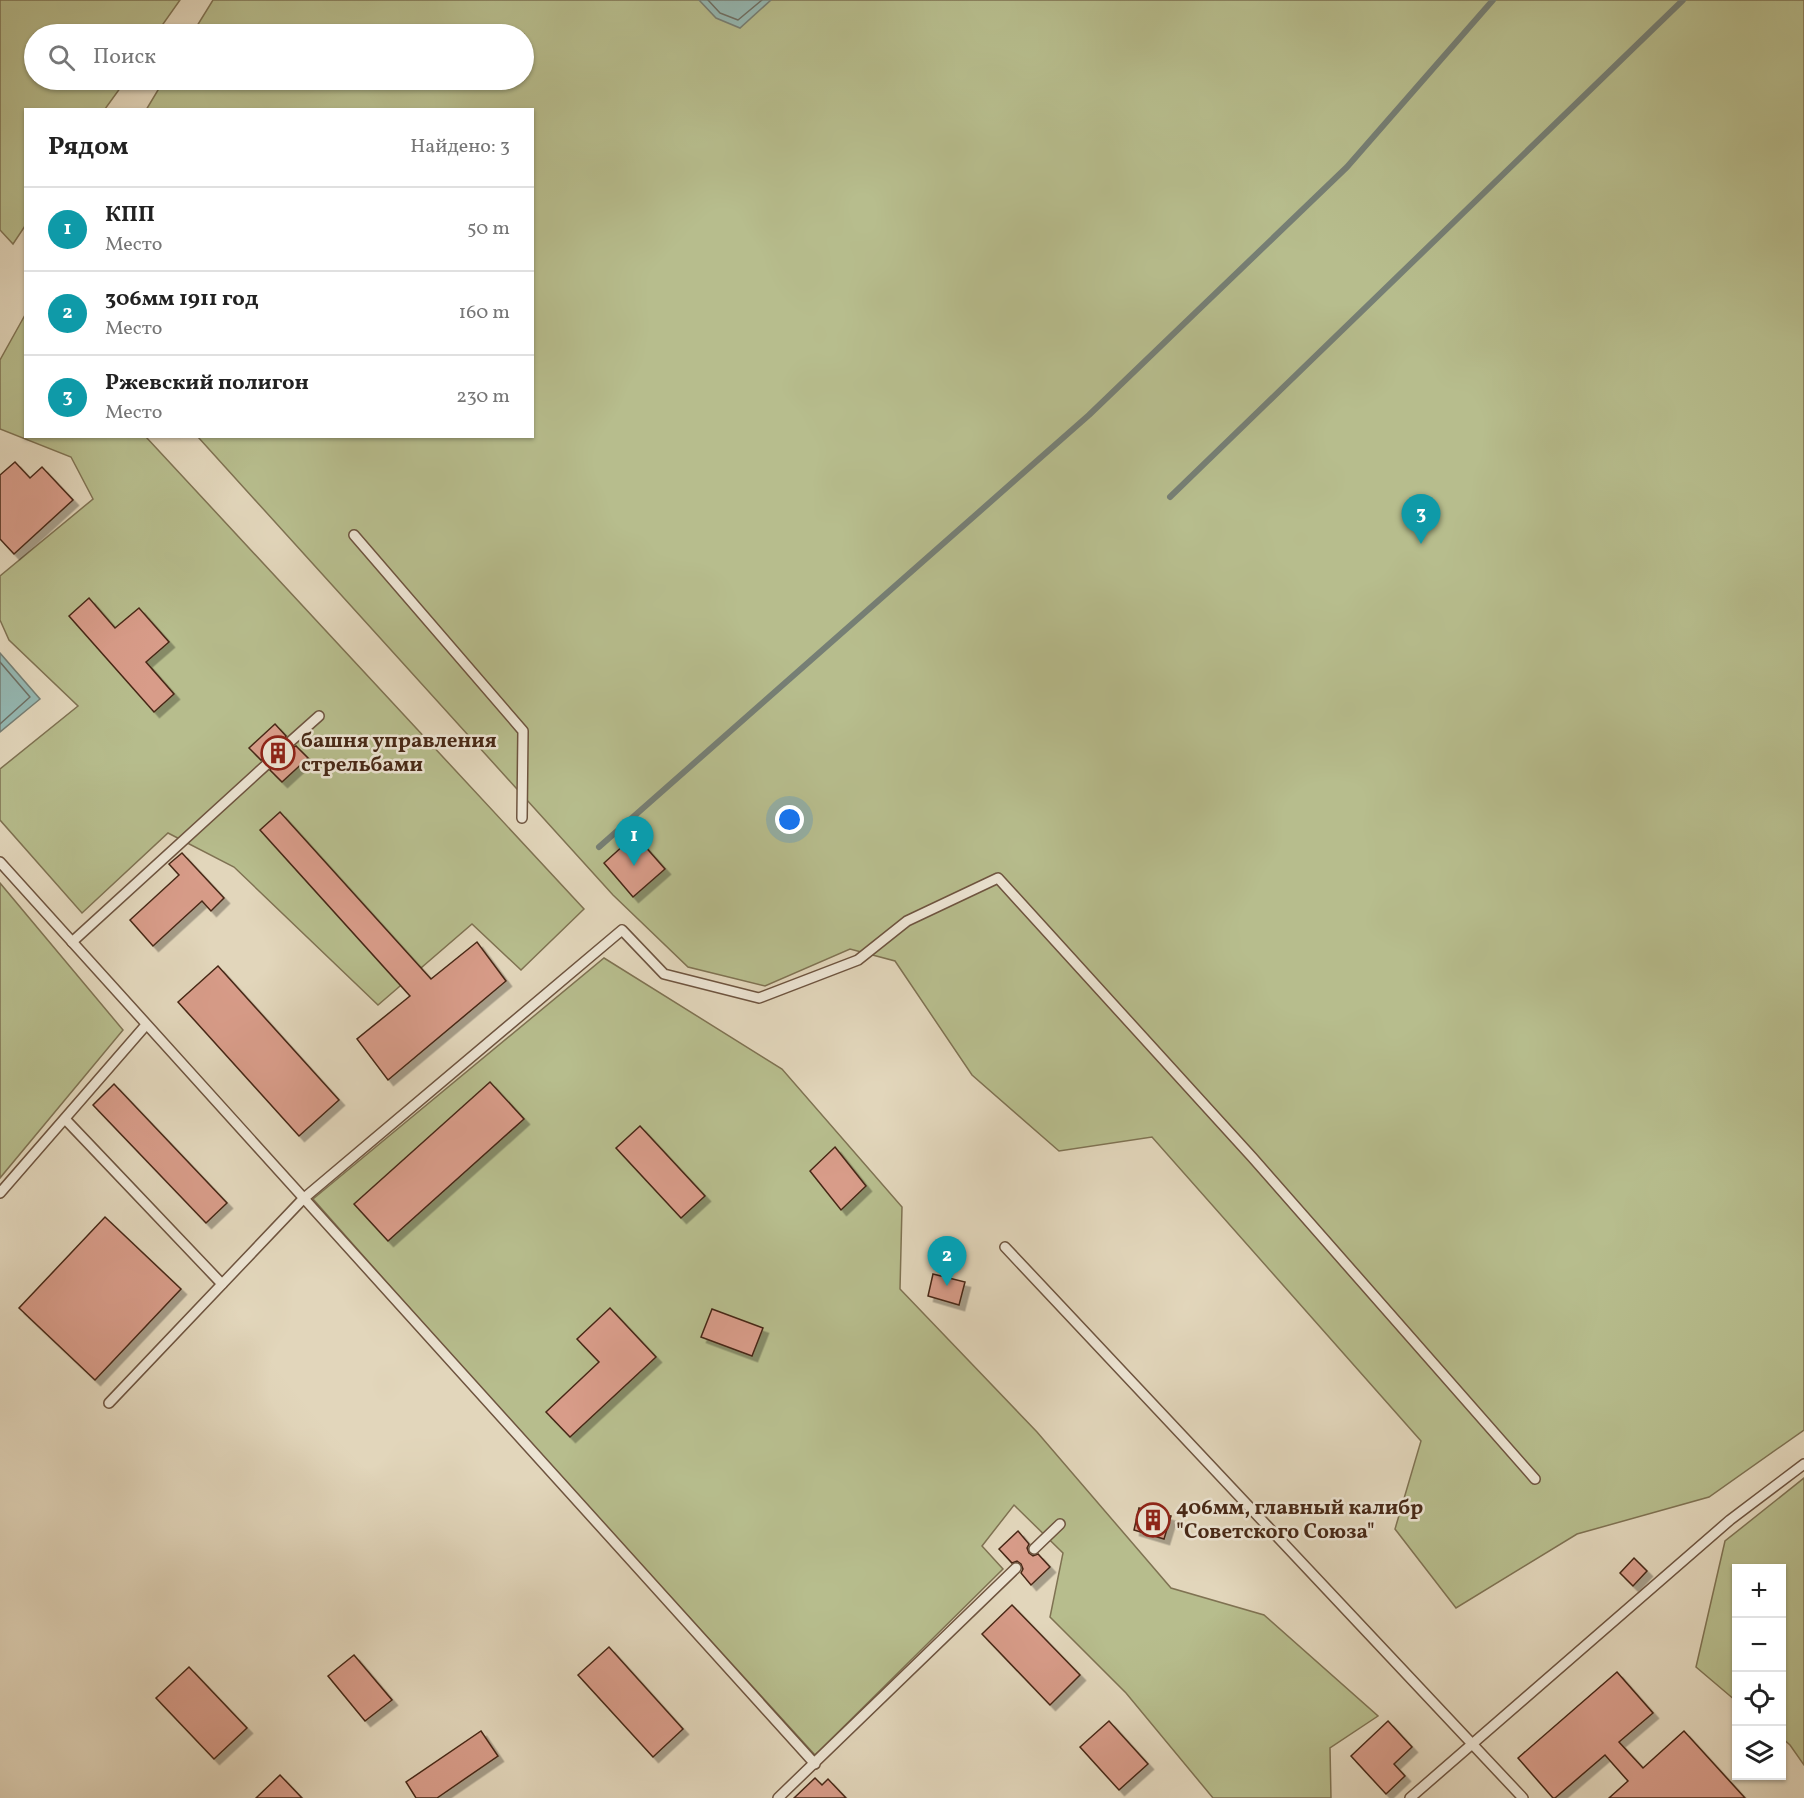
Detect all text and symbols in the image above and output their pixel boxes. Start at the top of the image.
search box [24,24,534,90]
icon: search [45,41,78,74]
text: Поиск [93,42,156,73]
text: Рядом [48,129,128,165]
text: Найдено: 3 [410,133,510,161]
text: КПП [105,200,155,231]
text: 1 [63,215,72,243]
text: 50 m [467,215,510,243]
text: Место [105,231,162,259]
text: 306мм 1911 год [105,284,258,315]
text: 2 [62,299,73,327]
text: 160 m [458,299,510,327]
text: Место [105,315,162,343]
text: Ржевский полигон [105,368,309,399]
text: 3 [62,383,73,411]
text: 230 m [456,383,510,411]
text: Место [105,399,162,427]
pin: 3 [1402,494,1440,544]
place label: башня управления стрельбами [301,727,497,780]
building icon: башня управления стрельбами [260,735,296,771]
your location [775,805,804,834]
pin: 1 [614,816,654,866]
pin: 2 [928,1236,966,1286]
place label: 406мм, главный калибр "Советского Союза" [1176,1494,1423,1547]
building icon: 406мм, главный калибр "Советского Союза" [1135,1502,1171,1538]
map controls [1732,1564,1786,1780]
button: + [1732,1564,1786,1618]
button: − [1732,1618,1786,1672]
button: locate [1732,1672,1786,1726]
button: layers [1732,1726,1786,1780]

